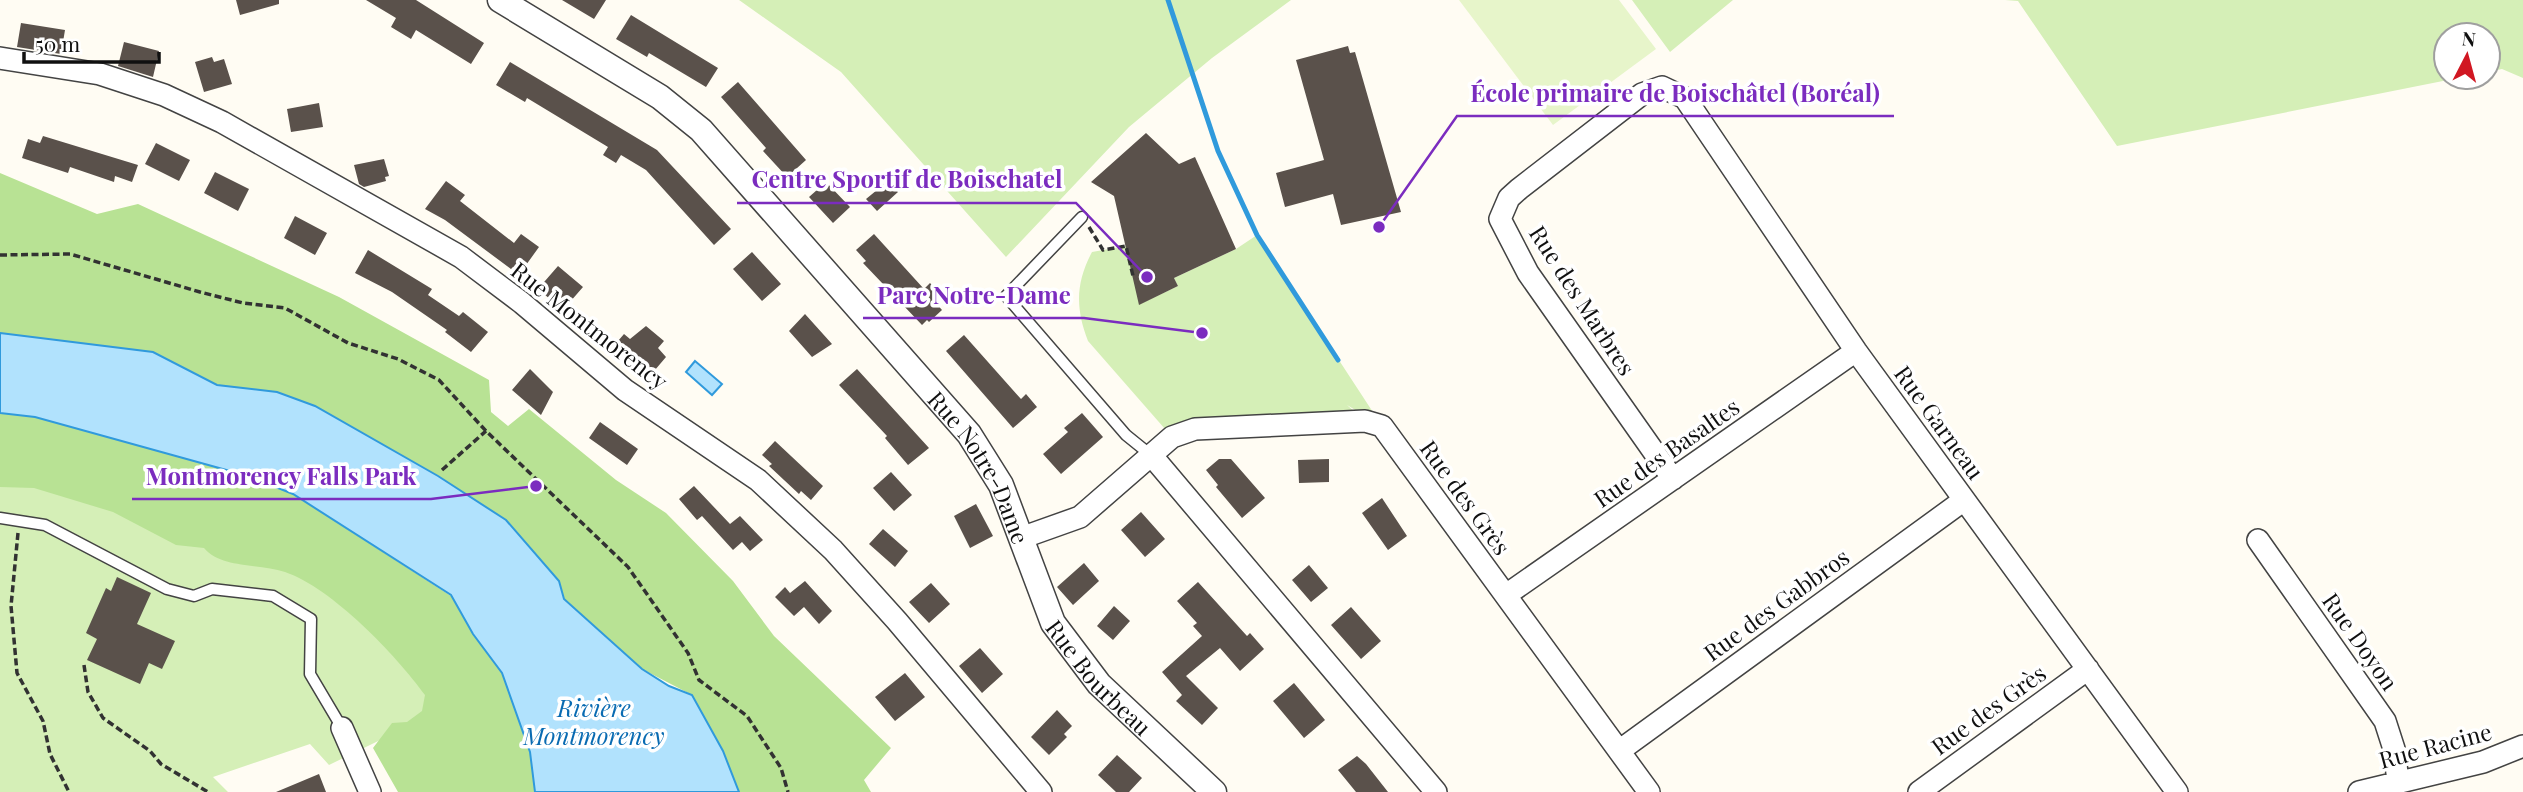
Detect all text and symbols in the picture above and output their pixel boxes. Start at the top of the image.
scale bar [24,21,159,65]
north arrow [2432,21,2502,91]
text: N [2461,24,2477,52]
text: 50 m [35,29,81,57]
callout: École primaire de Boischâtel (Boréal) [1457,71,1894,116]
text: École primaire de Boischâtel (Boréal) [1470,76,1880,108]
callout: Centre Sportif de Boischatel [737,158,1076,203]
text: Centre Sportif de Boischatel [751,162,1063,194]
street label: Rue des Marbres [1523,219,1643,381]
street label: Rue Montmorency [505,254,675,396]
callout: Parc Notre-Dame [863,273,1084,318]
text: Parc Notre-Dame [877,278,1071,310]
street label: Rue Garneau [1888,359,1992,485]
street label: Rue Notre-Dame [922,384,1037,548]
street label: Rue des Basaltes [1587,390,1745,514]
street label: Rue des Grès [1414,433,1518,561]
callout: Montmorency Falls Park [132,454,431,499]
text: Montmorency Falls Park [146,459,417,491]
street label: Rue des Gabbros [1697,541,1855,667]
street label: Rue Doyon [2316,586,2406,696]
street label: Rue Bourbeau [1040,613,1159,742]
street label: Rue des Grès [1924,657,2052,761]
water label: Rivière Montmorency [523,691,664,751]
street label: Rue Racine [2375,715,2495,775]

